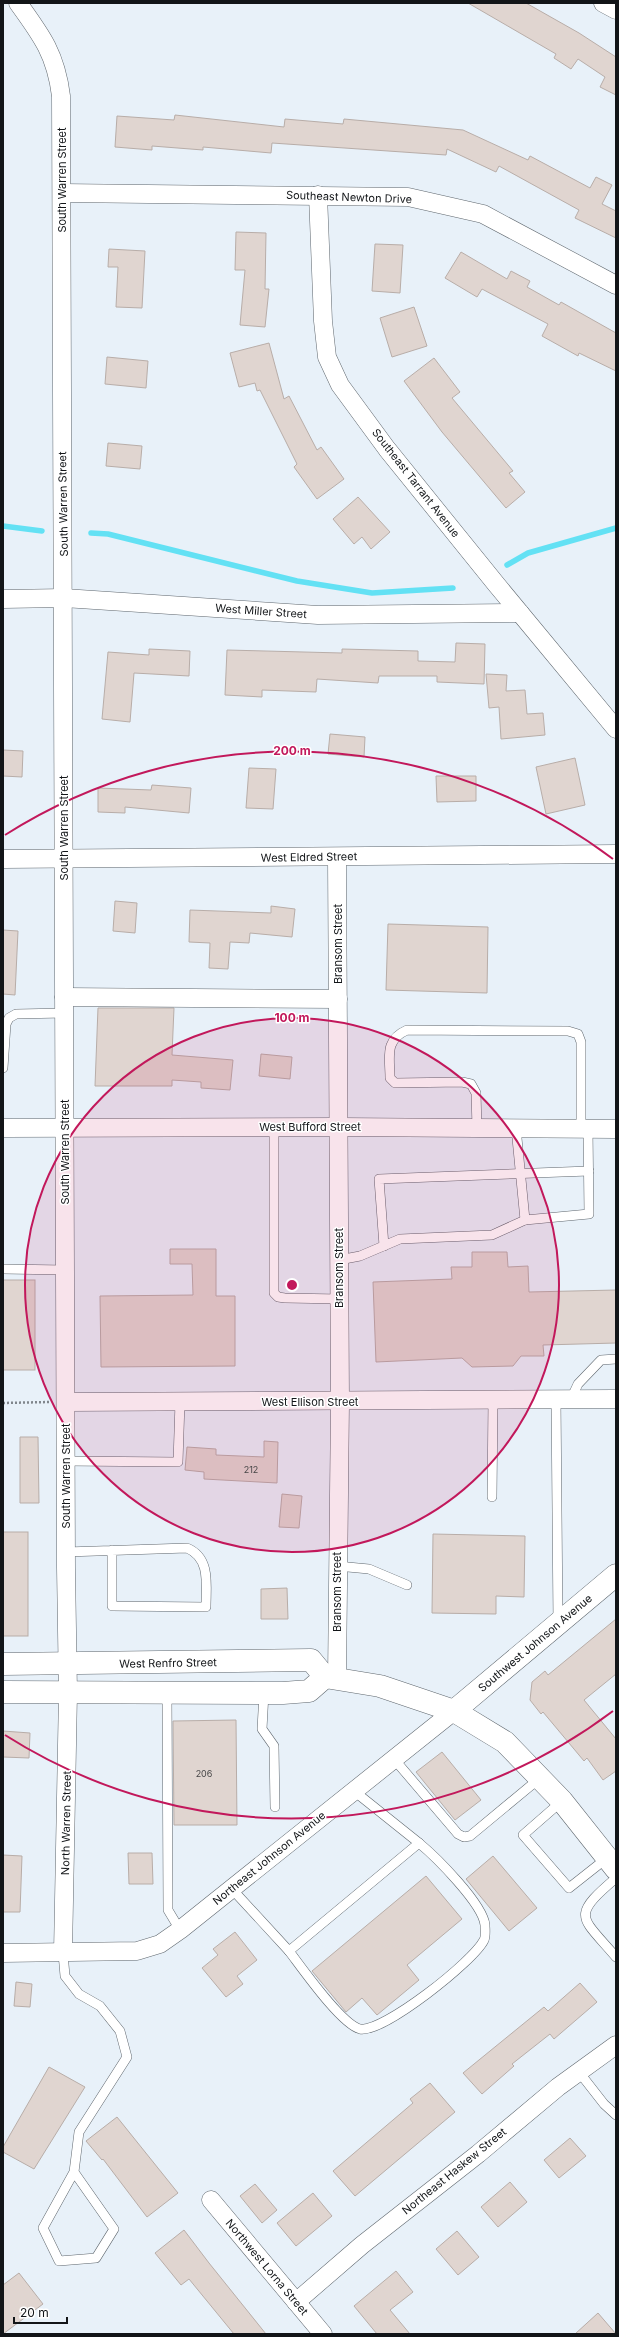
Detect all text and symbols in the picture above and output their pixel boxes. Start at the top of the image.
street label: South Warren Street [55,127,69,233]
street label: Southeast Newton Drive [286,188,412,206]
street label: Southeast Tarrant Avenue [369,426,463,540]
street label: South Warren Street [55,451,71,557]
street label: West Miller Street [215,601,308,621]
text: 200 m [273,743,311,758]
street label: South Warren Street [57,775,71,881]
street label: West Eldred Street [261,849,358,865]
street label: Bransom Street [331,904,345,984]
text: 100 m [274,1010,310,1025]
street label: South Warren Street [58,1099,72,1205]
street label: West Bufford Street [259,1120,361,1134]
street label: Bransom Street [332,1228,346,1308]
centre of rings [285,1278,299,1292]
street label: West Ellison Street [262,1395,359,1409]
street label: South Warren Street [59,1423,73,1529]
house number: 212 [244,1464,258,1475]
street label: Bransom Street [330,1552,344,1632]
street label: Southwest Johnson Avenue [475,1591,595,1695]
street label: West Renfro Street [119,1655,217,1671]
house number: 206 [196,1768,213,1779]
street label: North Warren Street [58,1770,74,1875]
street label: Northeast Johnson Avenue [210,1808,328,1908]
street label: Northeast Haskew Street [399,2124,509,2217]
street label: Northwest Lorna Street [223,2216,311,2318]
scale bar [14,2299,67,2325]
text: 20 m [20,2305,49,2320]

